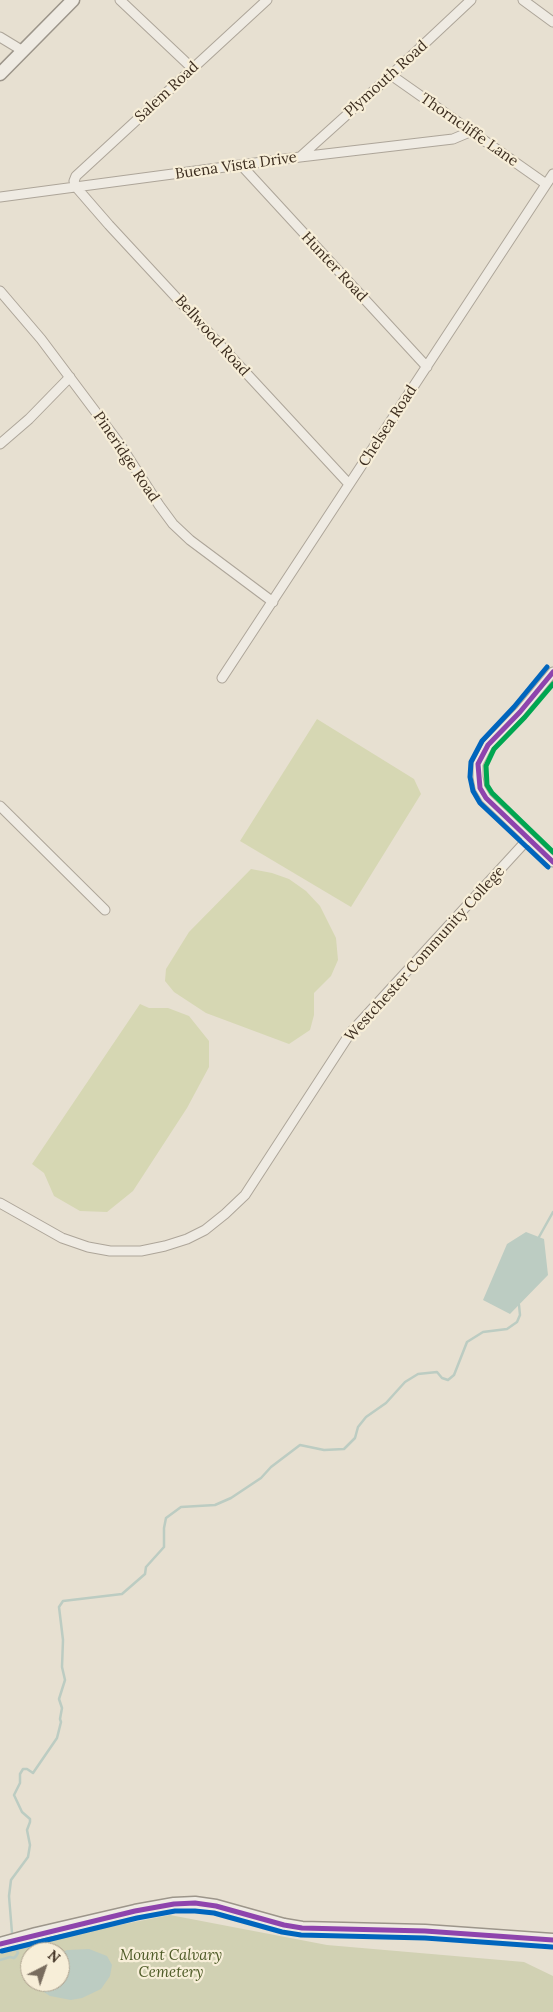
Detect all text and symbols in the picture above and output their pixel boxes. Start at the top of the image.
street label: Plymouth Road [341,37,431,121]
street label: Salem Road [131,58,203,126]
street label: Thorncliffe Lane [417,90,521,170]
street label: Buena Vista Drive [174,149,298,183]
street label: Hunter Road [297,228,371,306]
street label: Bellwood Road [171,292,253,380]
street label: Chelsea Road [355,382,421,470]
street label: Pineridge Road [89,408,163,506]
street label: Westchester Community College [341,863,509,1045]
north arrow [20,1942,70,1992]
text: N [44,1946,64,1967]
park label: Mount Calvary Cemetery [120,1947,222,1982]

